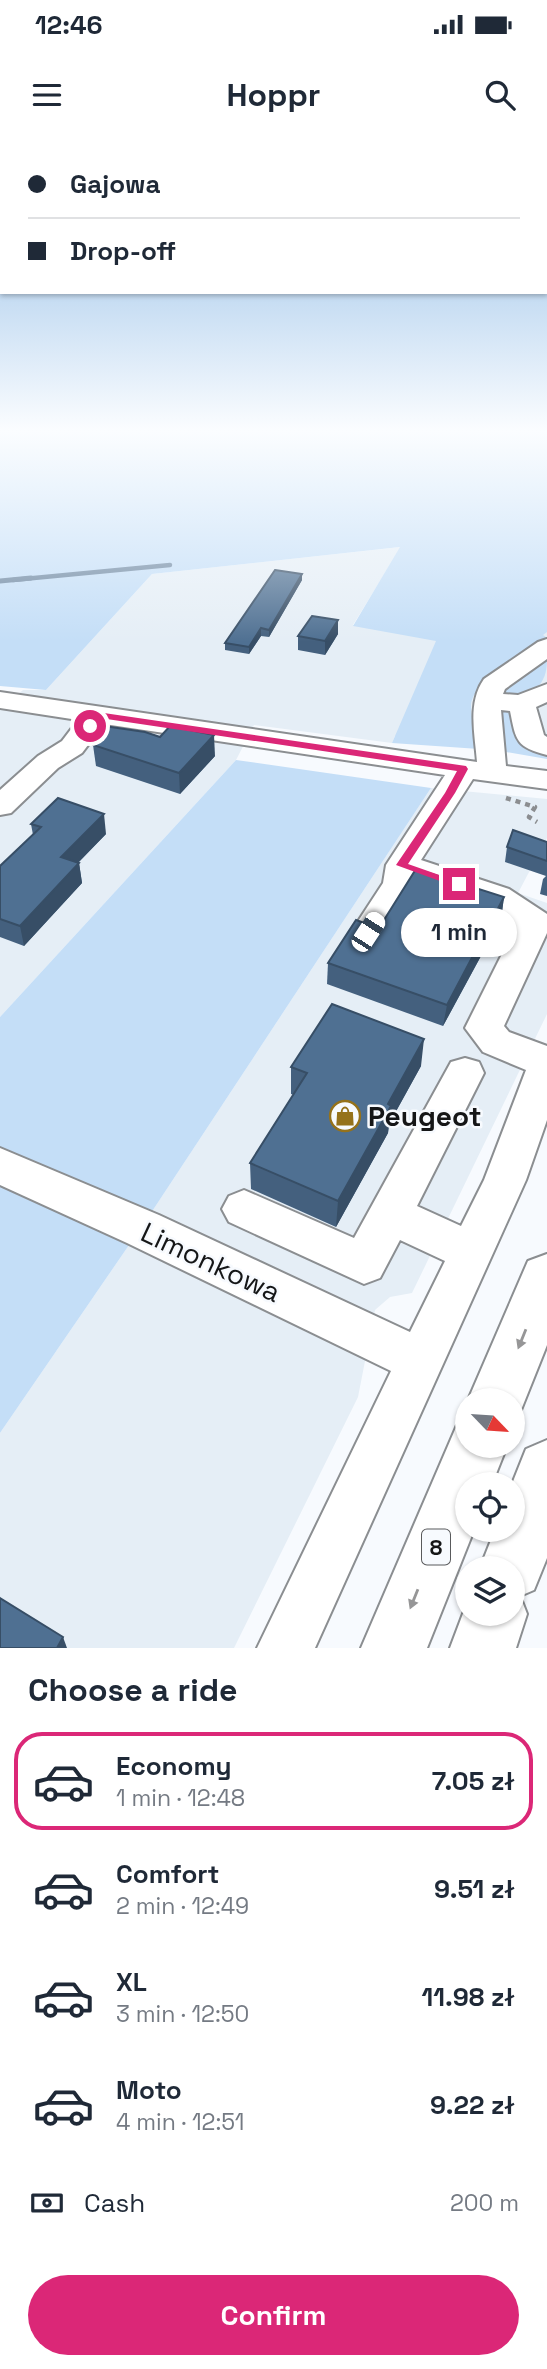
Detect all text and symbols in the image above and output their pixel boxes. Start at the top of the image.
text: 12:46 [35,8,103,42]
text: Hoppr [226,75,321,115]
icon: menu [28,76,66,114]
icon: search [481,76,519,114]
text: Gajowa [70,167,160,201]
text: Drop-off [70,234,176,268]
route start [74,710,106,742]
route end [443,868,475,900]
callout: 1 min [401,908,517,958]
car [348,909,389,955]
text: 1 min [431,917,487,947]
place label: Peugeot [368,1098,481,1134]
shop icon: Peugeot [328,1099,362,1133]
street label: Limonkowa [135,1214,287,1310]
one-way arrow [516,1329,528,1349]
north arrow [455,1388,525,1458]
map controls [455,1388,525,1626]
button: locate [455,1472,525,1542]
road number: 8 [422,1530,450,1564]
button: layers [455,1556,525,1626]
one-way arrow [409,1589,420,1610]
text: Choose a ride [28,1670,238,1710]
text: Economy [116,1749,232,1783]
icon: car [32,1750,95,1813]
text: 7.05 zł [432,1764,515,1798]
text: 1 min · 12:48 [116,1783,245,1813]
text: Comfort [116,1857,219,1891]
icon: car [32,1858,95,1921]
text: 9.51 zł [434,1872,515,1906]
text: 2 min · 12:49 [116,1891,249,1921]
text: XL [116,1965,147,1999]
icon: car [32,1966,95,2029]
text: 11.98 zł [421,1980,515,2014]
text: 3 min · 12:50 [116,1999,249,2029]
text: Moto [116,2073,182,2107]
icon: car [32,2074,95,2137]
text: 9.22 zł [430,2088,515,2122]
text: 4 min · 12:51 [116,2107,244,2137]
icon: cash [28,2184,66,2222]
text: Cash [84,2186,145,2220]
text: 200 m [450,2188,519,2218]
button: Confirm [28,2275,519,2355]

